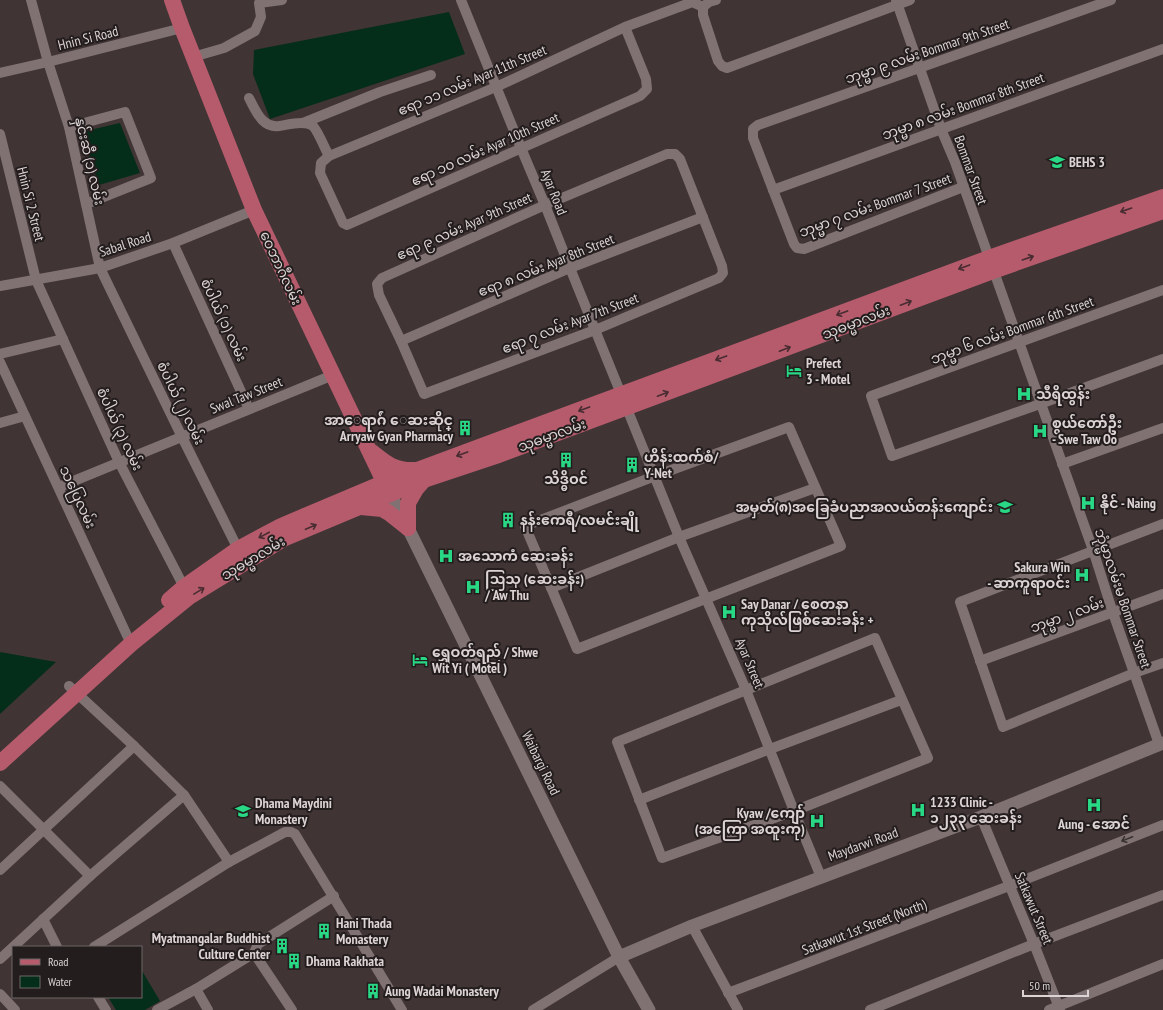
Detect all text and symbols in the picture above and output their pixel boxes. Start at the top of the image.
street label: ဘုမ္မာ ၉ လမ်း Bommar 9th Street [842,13,1013,91]
street label: Hnin Si Road [56,22,120,54]
street label: ဧရာ ၁၁ လမ်း Ayar 11th Street [395,40,550,122]
street label: ဘုမ္မာ ၈ လမ်း Bommar 8th Street [879,67,1048,147]
street label: ဧရာ ၁၀ လမ်း Ayar 10th Street [408,107,563,193]
street label: နှင်းဆီ (၁) လမ်း [68,115,110,207]
street label: Bommar Street [950,133,992,207]
school or university icon: BEHS 3 [1048,153,1066,171]
place label: BEHS 3 [1069,153,1105,171]
street label: Hnin Si 2 Street [13,165,49,243]
street label: Ayar Road [537,166,571,218]
street label: ဘုမ္မာ ၇ လမ်း Bommar 7 Street [796,168,955,244]
street label: ဧရာ ၉ လမ်း Ayar 9th Street [393,187,536,267]
one-way arrow [1121,206,1133,214]
street label: Sabal Road [97,227,153,261]
street label: ဝေဘာဂီလမ်း [256,228,307,308]
street label: ဧရာ ၈ လမ်း Ayar 8th Street [475,229,618,303]
one-way arrow [1022,254,1034,262]
one-way arrow [959,264,971,272]
street label: စံပါယ် (၁) လမ်း [197,275,252,364]
street label: ဧရာ ၇ လမ်း Ayar 7th Street [499,288,642,360]
street label: ဘုမ္မာ ၆ လမ်း Bommar 6th Street [928,291,1097,371]
one-way arrow [900,299,912,307]
street label: သုဓမ္မာလမ်း [819,300,894,346]
one-way arrow [837,309,849,317]
one-way arrow [778,344,790,352]
place label: Prefect 3 - Motel [806,354,851,388]
one-way arrow [715,355,727,363]
street label: စံပါယ် (၂) လမ်း [150,358,210,449]
hotel icon: Prefect 3 - Motel [785,362,803,380]
street label: Swal Taw Street [207,372,285,418]
street label: စံပါယ် (၃) လမ်း [90,384,148,475]
place label: သီရိထွန်း [1036,384,1090,406]
hospital icon: သီရိထွန်း [1015,385,1033,403]
one-way arrow [656,390,668,398]
one-way arrow [579,405,591,413]
place label: အာေရာဂ်ံ ေဆးဆိုင္ Arryaw Gyan Pharmacy [324,410,453,445]
street label: သုဓမ္မာလမ်း [515,413,590,459]
place label: စွယ်တော်ဦး - Swe Taw Oo [1052,413,1122,448]
building icon: အာေရာဂ်ံ ေဆးဆိုင္ Arryaw Gyan Pharmacy [456,419,474,437]
hospital icon: စွယ်တော်ဦး - Swe Taw Oo [1031,422,1049,440]
place label: ဟိန်းထက်စံ/ Y-Net [643,447,720,482]
one-way arrow [457,450,469,458]
building icon: သိဒ္ဓိဝင် [557,451,575,469]
building icon: ဟိန်းထက်စံ/ Y-Net [623,456,641,474]
street label: သပြေလမ်း [53,462,101,533]
place label: သိဒ္ဓိဝင် [544,469,588,491]
place label: နိုင် - Naing [1100,493,1156,515]
hospital icon: နိုင် - Naing [1079,494,1097,512]
place label: အမှတ်(၈)အခြေခံပညာအလယ်တန်းကျောင်း [735,497,993,519]
school or university icon: အမှတ်(၈)အခြေခံပညာအလယ်တန်းကျောင်း [996,498,1014,516]
place label: နန်းဧကရီ/လမင်းချို [520,510,639,532]
building icon: နန်းဧကရီ/လမင်းချို [499,511,517,529]
one-way arrow [305,523,317,531]
street label: ဘုံမ္မာလမ်းမ Bommar Street [1088,526,1156,671]
street label: သုဓမ္မာလမ်း [217,531,290,587]
one-way arrow [259,532,271,539]
place label: အသောကံ ဆေးခန်း [458,546,574,568]
hospital icon: အသောကံ ဆေးခန်း [437,547,455,565]
place label: Sakura Win - ဆာကူရာဝင်း [987,558,1070,595]
hospital icon: Sakura Win - ဆာကူရာဝင်း [1073,566,1091,584]
place label: သြသု (ဆေးခန်း) / Aw Thu [484,569,584,604]
hospital icon: သြသု (ဆေးခန်း) / Aw Thu [464,578,482,596]
one-way arrow [193,587,205,595]
street label: ဘုမ္မာ ၂ လမ်း [1027,592,1107,640]
place label: Say Danar / စေတနာ ကုသိုလ်ဖြစ်ဆေးခန်း + [741,595,874,632]
hospital icon: Say Danar / စေတနာ ကုသိုလ်ဖြစ်ဆေးခန်း + [720,603,738,621]
street label: Ayar Street [731,635,769,691]
place label: ရွှေဝတ်ရည် / Shwe Wit Yi ( Motel ) [431,642,538,677]
hotel icon: ရွှေဝတ်ရည် / Shwe Wit Yi ( Motel ) [411,651,429,669]
street label: Waibargi Road [518,728,564,798]
place label: 1233 Clinic - ၁၂၃၃ ဆေးခန်း [930,793,1022,830]
place label: Dhama Maydini Monastery [255,794,332,828]
hospital icon: Aung - အောင် [1085,796,1103,814]
hospital icon: 1233 Clinic - ၁၂၃၃ ဆေးခန်း [909,801,927,819]
school or university icon: Dhama Maydini Monastery [234,802,252,820]
place label: Kyaw /ကျော် (အကြော အထူးကု) [695,803,805,841]
hospital icon: Kyaw /ကျော် (အကြော အထူးကု) [808,812,826,830]
place label: Aung - အောင် [1057,814,1130,833]
street label: Maydarwi Road [825,823,901,865]
one-way arrow [1121,836,1133,844]
street label: Satkawut Street [1011,869,1057,947]
street label: Satkawut 1st Street (North) [799,895,929,959]
place label: Hani Thada Monastery [336,914,392,948]
building icon: Hani Thada Monastery [315,922,333,940]
place label: Myatmangalar Buddhist Culture Center [152,929,271,963]
building icon: Myatmangalar Buddhist Culture Center [273,937,291,955]
legend [12,946,142,998]
building icon: Dhama Rakhata [285,952,303,970]
place label: Dhama Rakhata [306,952,384,970]
text: Road [48,954,68,969]
scale bar [1023,972,1088,998]
text: Water [48,974,73,989]
text: 50 m [1029,978,1050,993]
building icon: Aung Wadai Monastery [364,982,382,1000]
place label: Aung Wadai Monastery [384,982,499,1000]

